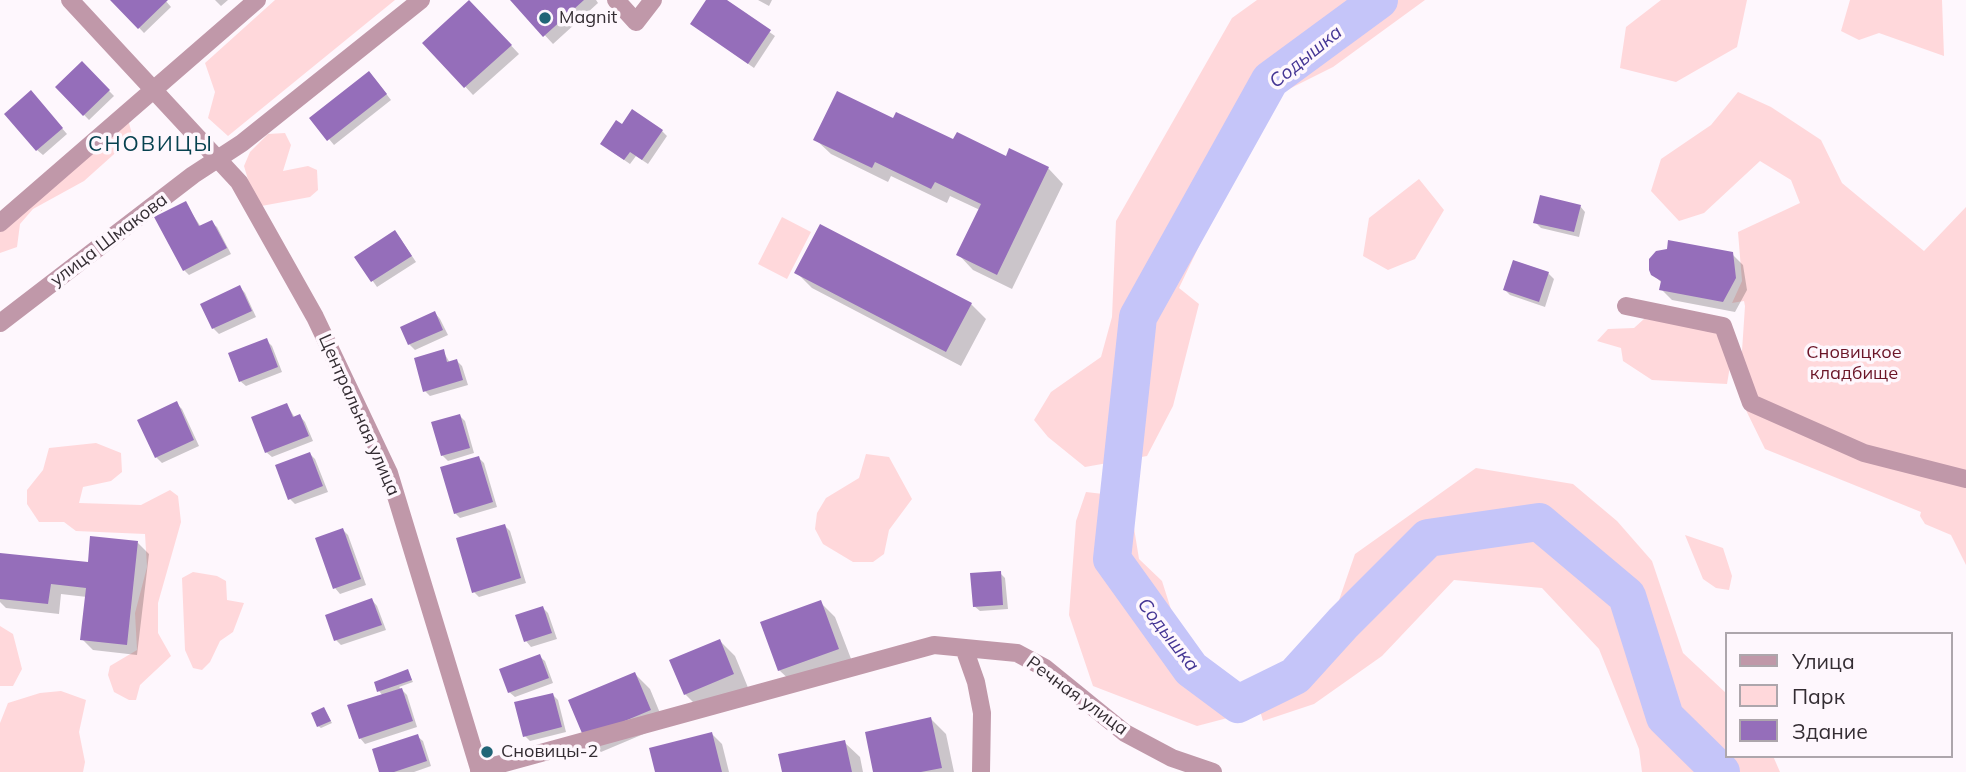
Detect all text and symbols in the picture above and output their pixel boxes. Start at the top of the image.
place label: Magnit [559,7,617,29]
marker: Magnit [537,10,553,26]
water label: Содышка [1265,21,1347,93]
district label: СНОВИЦЫ [89,132,213,158]
street label: улица Шмакова [46,189,172,291]
street label: Центральная улица [314,331,404,499]
park label: Сновицкое кладбище [1806,342,1902,384]
water label: Содышка [1132,594,1204,676]
legend [1724,632,1952,758]
text: Улица [1792,648,1855,674]
street label: Речная улица [1022,652,1132,740]
text: Парк [1792,683,1845,709]
text: Здание [1792,718,1868,744]
place label: Сновицы-2 [501,741,598,763]
marker: Сновицы-2 [479,744,495,760]

